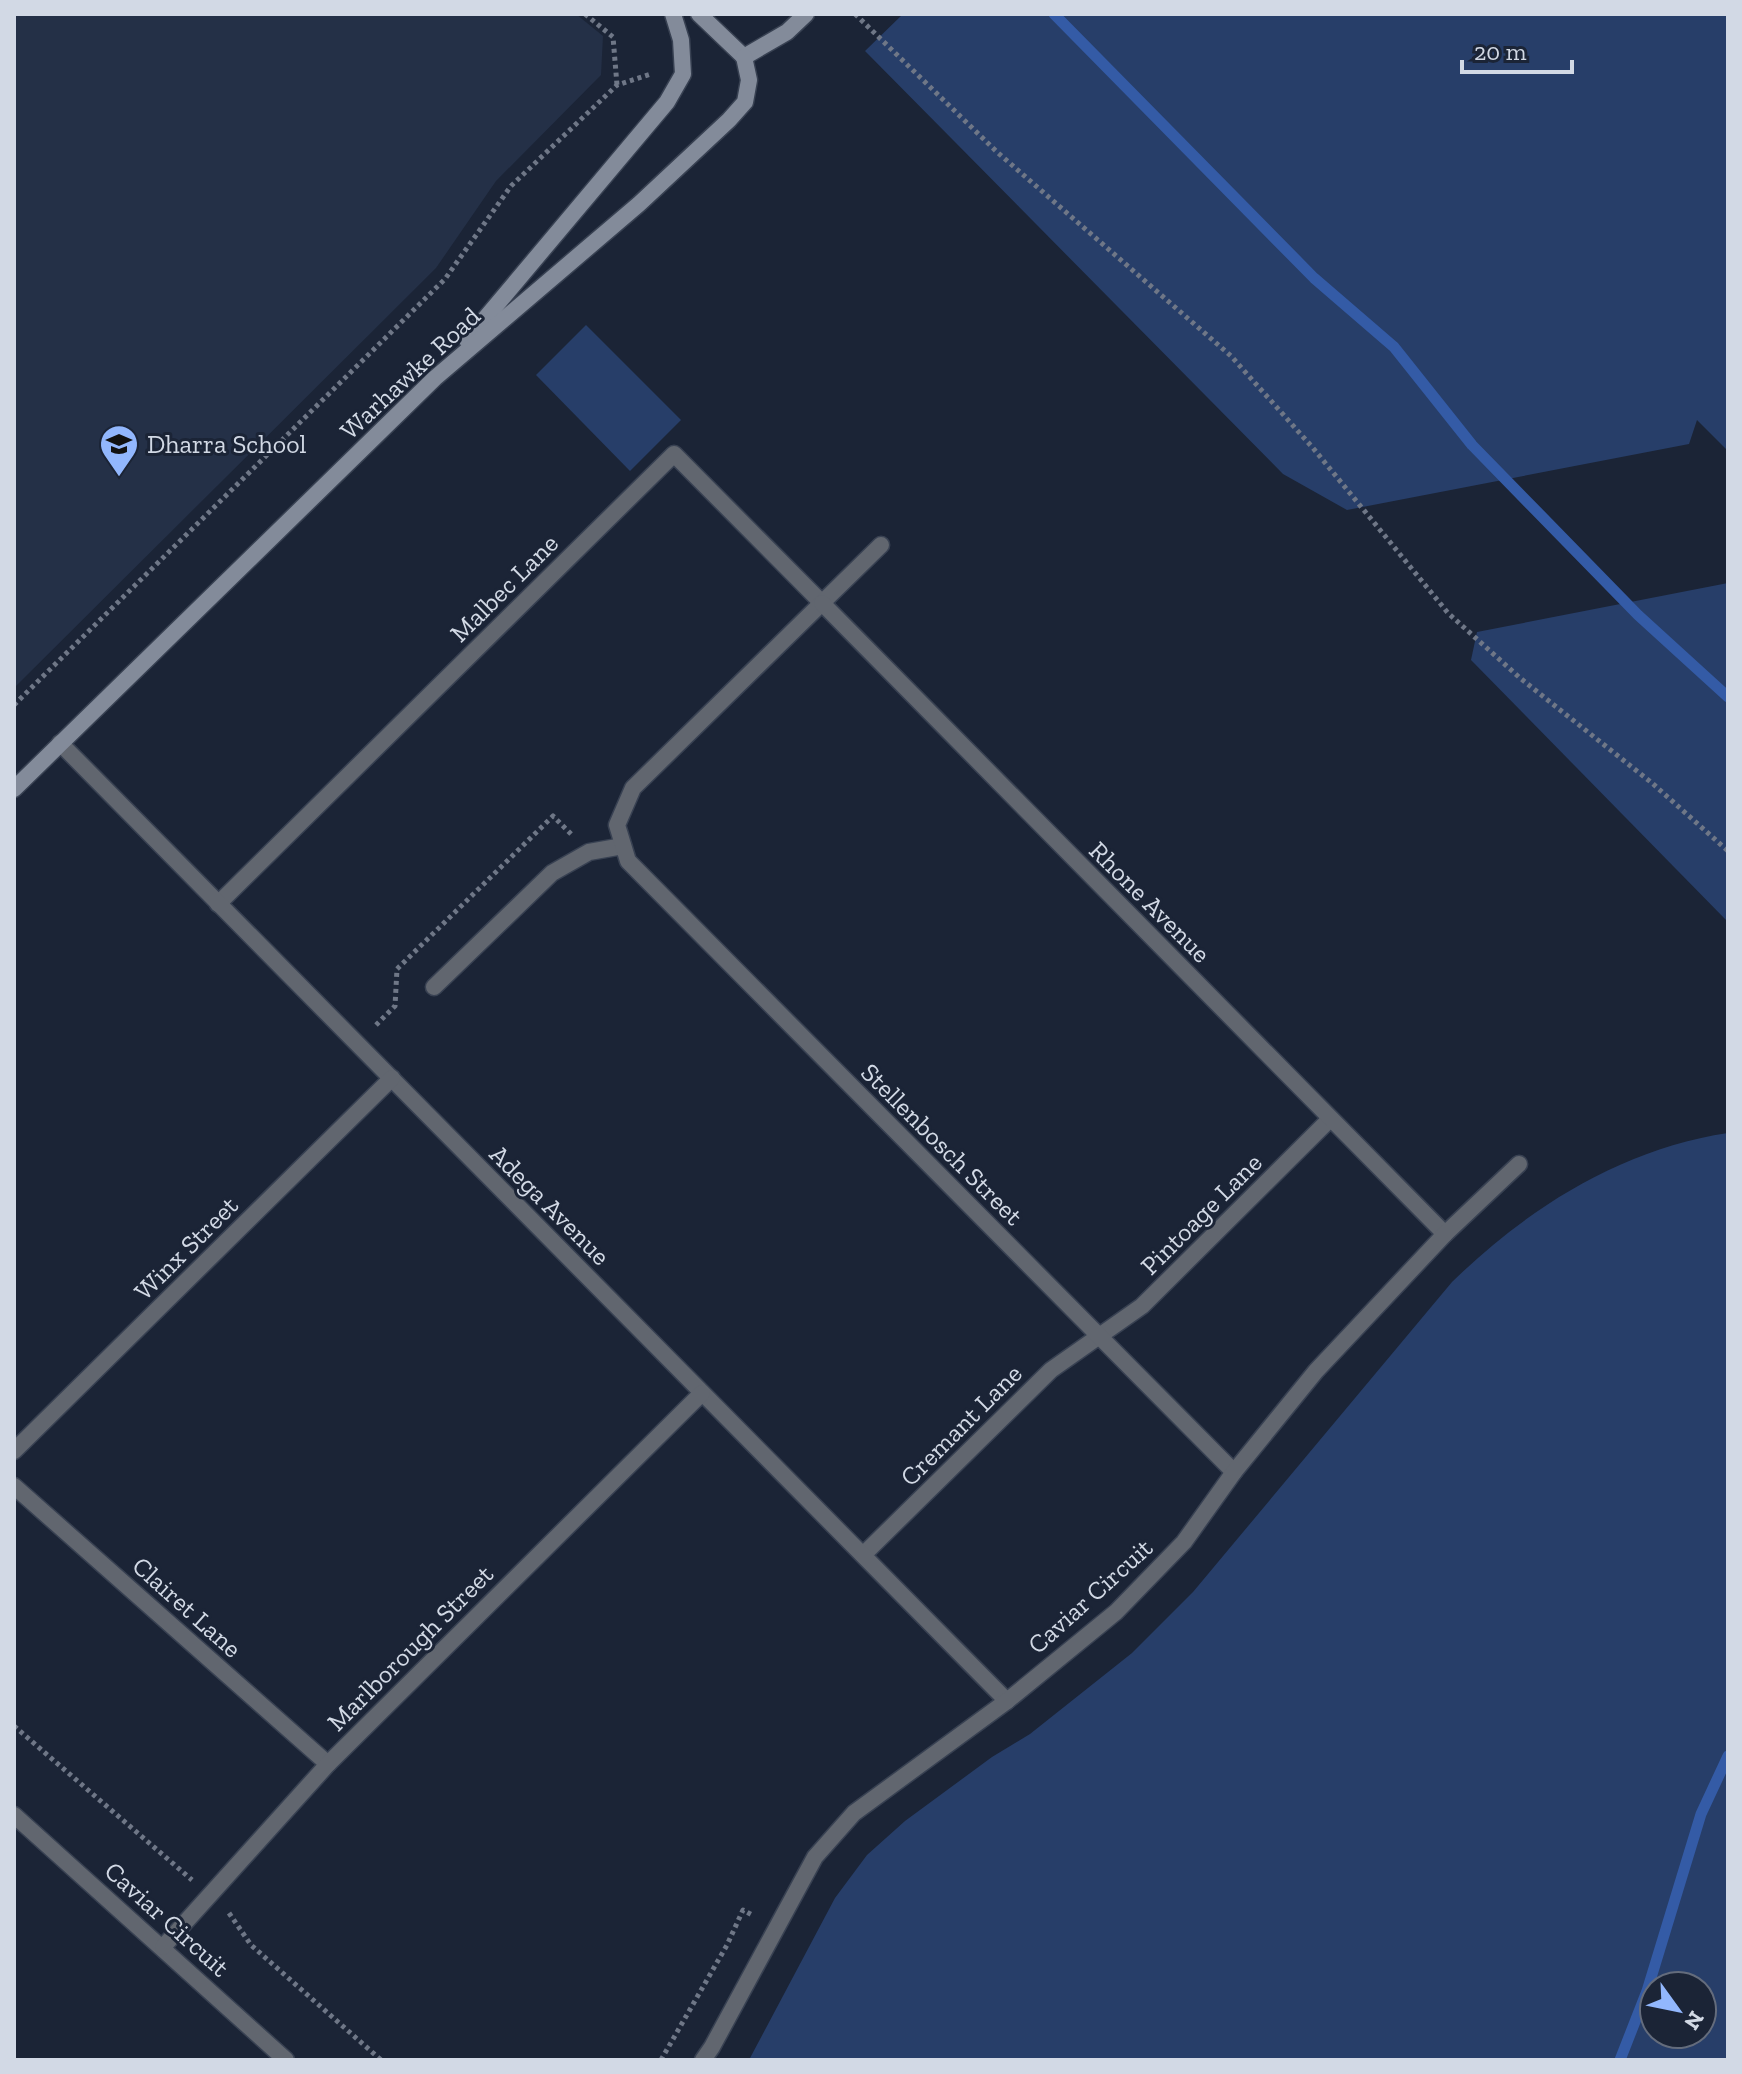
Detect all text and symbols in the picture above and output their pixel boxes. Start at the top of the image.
scale bar [1462,24,1572,74]
text: 20 m [1474,37,1527,66]
street label: Warhawke Road [333,300,487,446]
school or university icon: Dharra School [98,423,140,478]
place label: Dharra School [147,428,307,460]
street label: Malbec Lane [443,527,565,649]
street label: Rhone Avenue [1083,835,1217,969]
street label: Stellenbosch Street [854,1056,1030,1232]
street label: Adega Avenue [483,1138,617,1272]
street label: Pintoage Lane [1134,1147,1268,1281]
street label: Winx Street [127,1189,245,1307]
street label: Cremant Lane [893,1357,1029,1493]
street label: Caviar Circuit [1021,1531,1159,1660]
street label: Clairet Lane [126,1550,248,1664]
street label: Marlborough Street [320,1558,500,1738]
street label: Caviar Circuit [98,1855,236,1984]
north arrow [1638,1970,1718,2050]
text: N [1678,2006,1710,2035]

